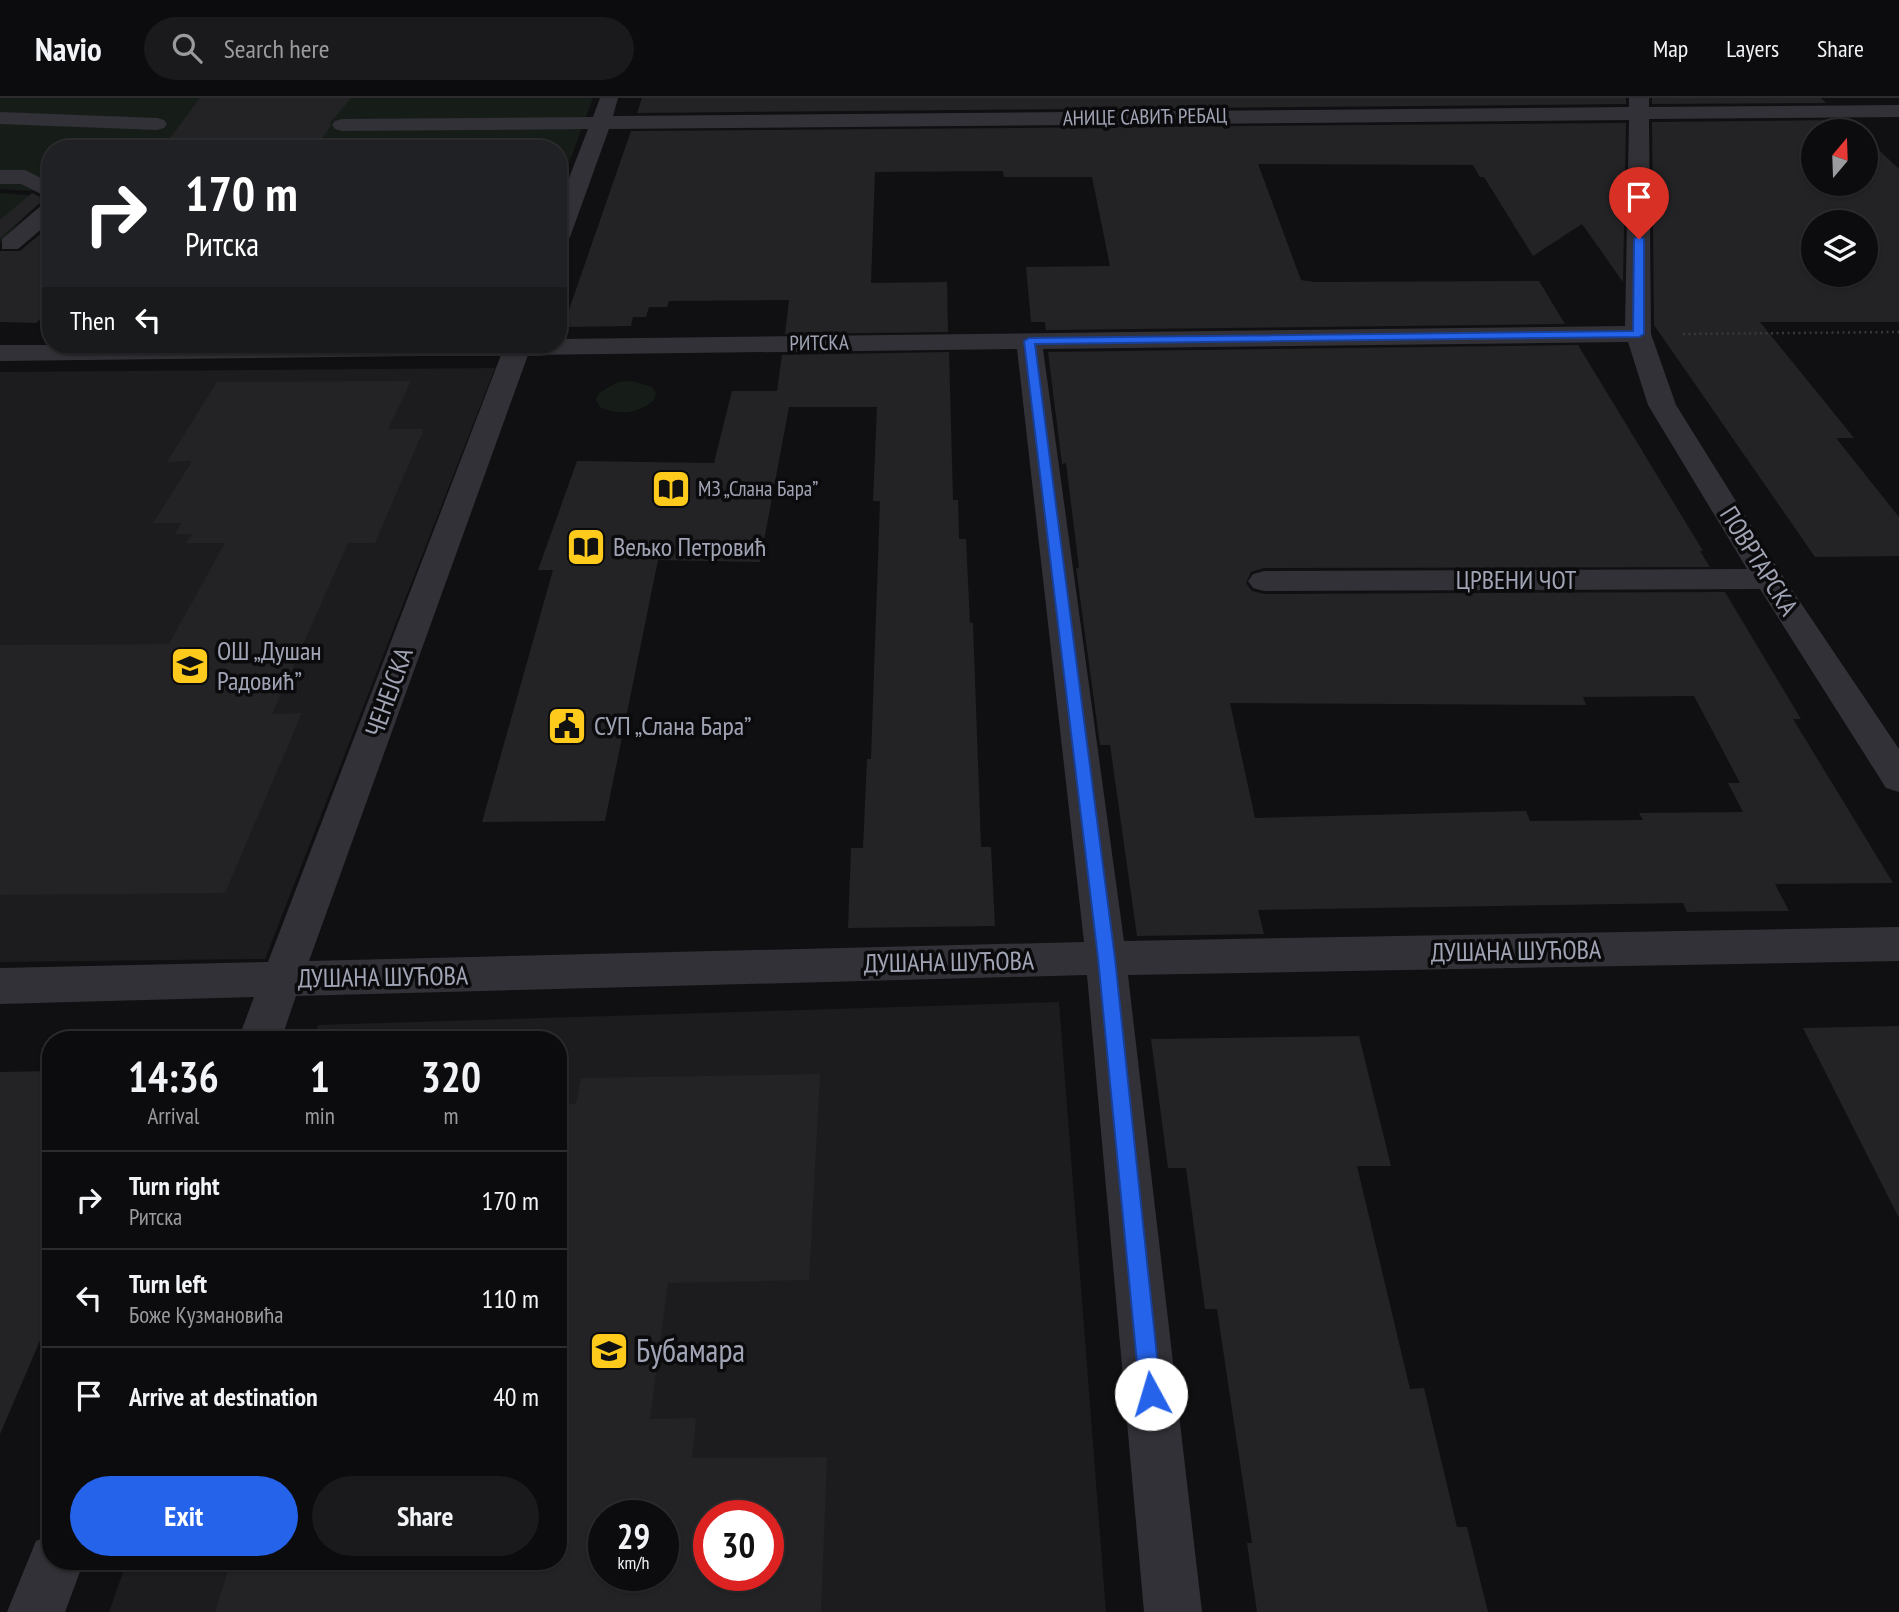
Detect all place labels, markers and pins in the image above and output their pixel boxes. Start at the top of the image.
pin [1609,167,1669,239]
library icon: МЗ „Слана Бара” [650,468,692,510]
place label: МЗ „Слана Бара” [698,475,818,502]
library icon: Вељко Петровић [565,526,607,568]
place label: Вељко Петровић [613,530,766,563]
place label: ОШ „Душан Радовић” [217,634,322,697]
school or university icon: ОШ „Душан Радовић” [169,645,211,687]
public building icon: СУП „Слана Бара” [546,705,588,747]
place label: СУП „Слана Бара” [594,709,752,742]
place label: Бубамара [636,1329,745,1371]
school or university icon: Бубамара [588,1330,630,1372]

